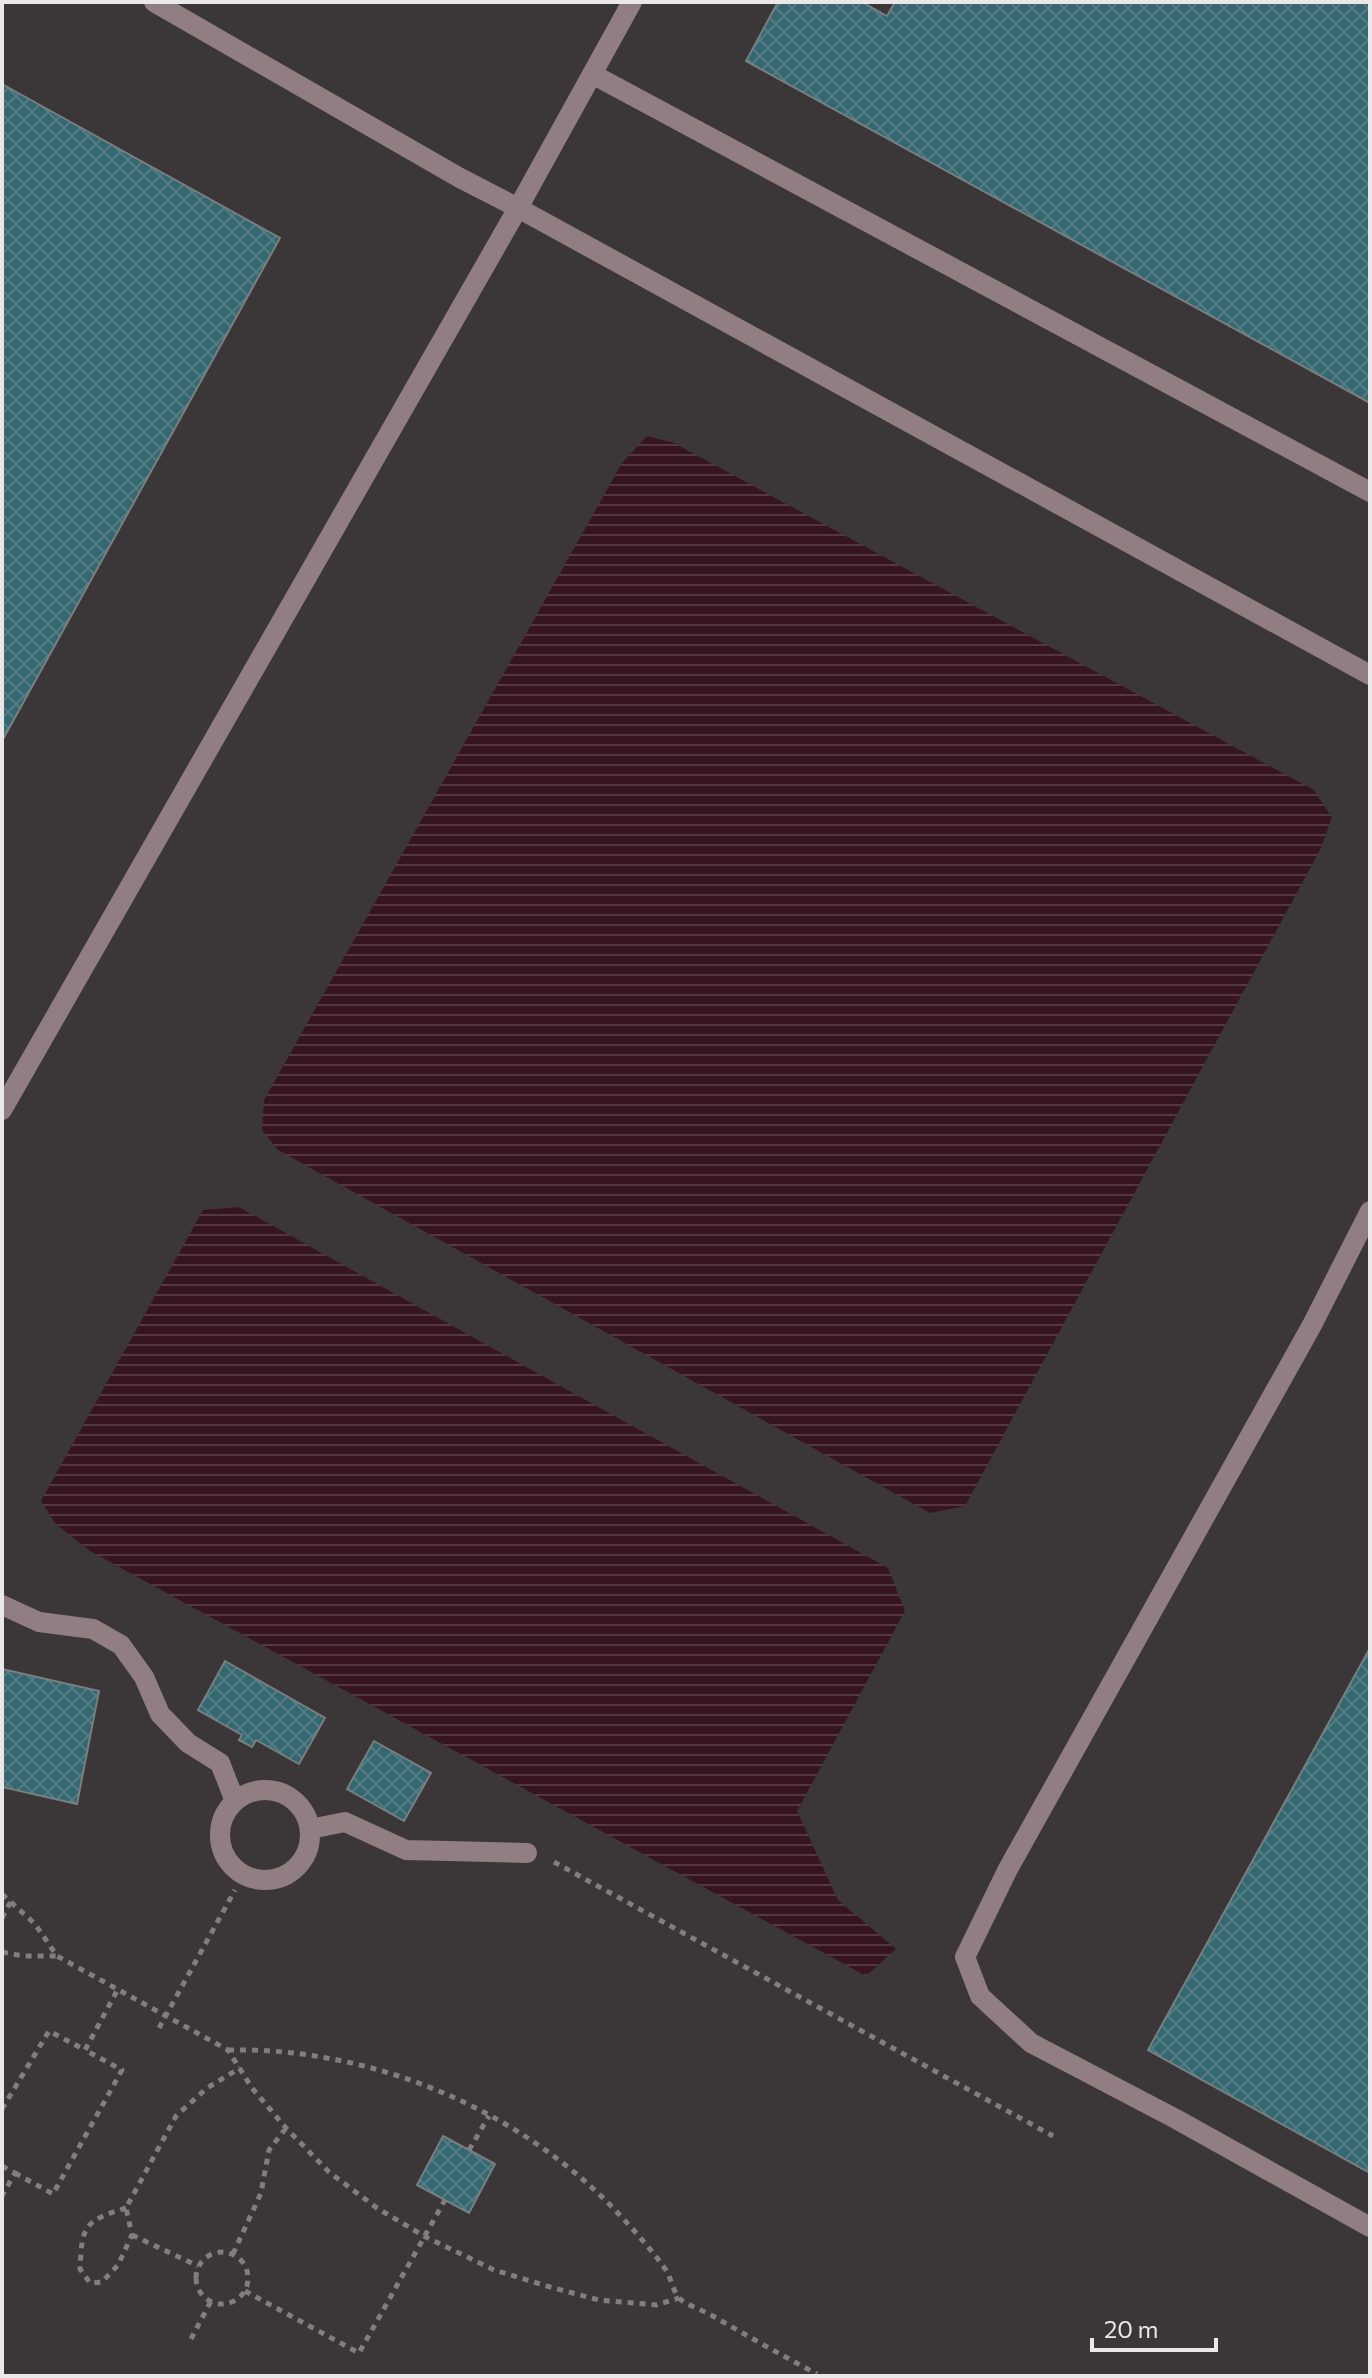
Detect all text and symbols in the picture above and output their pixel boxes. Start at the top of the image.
scale bar [1092,2302,1216,2352]
text: 20 m [1104,2314,1158,2343]

